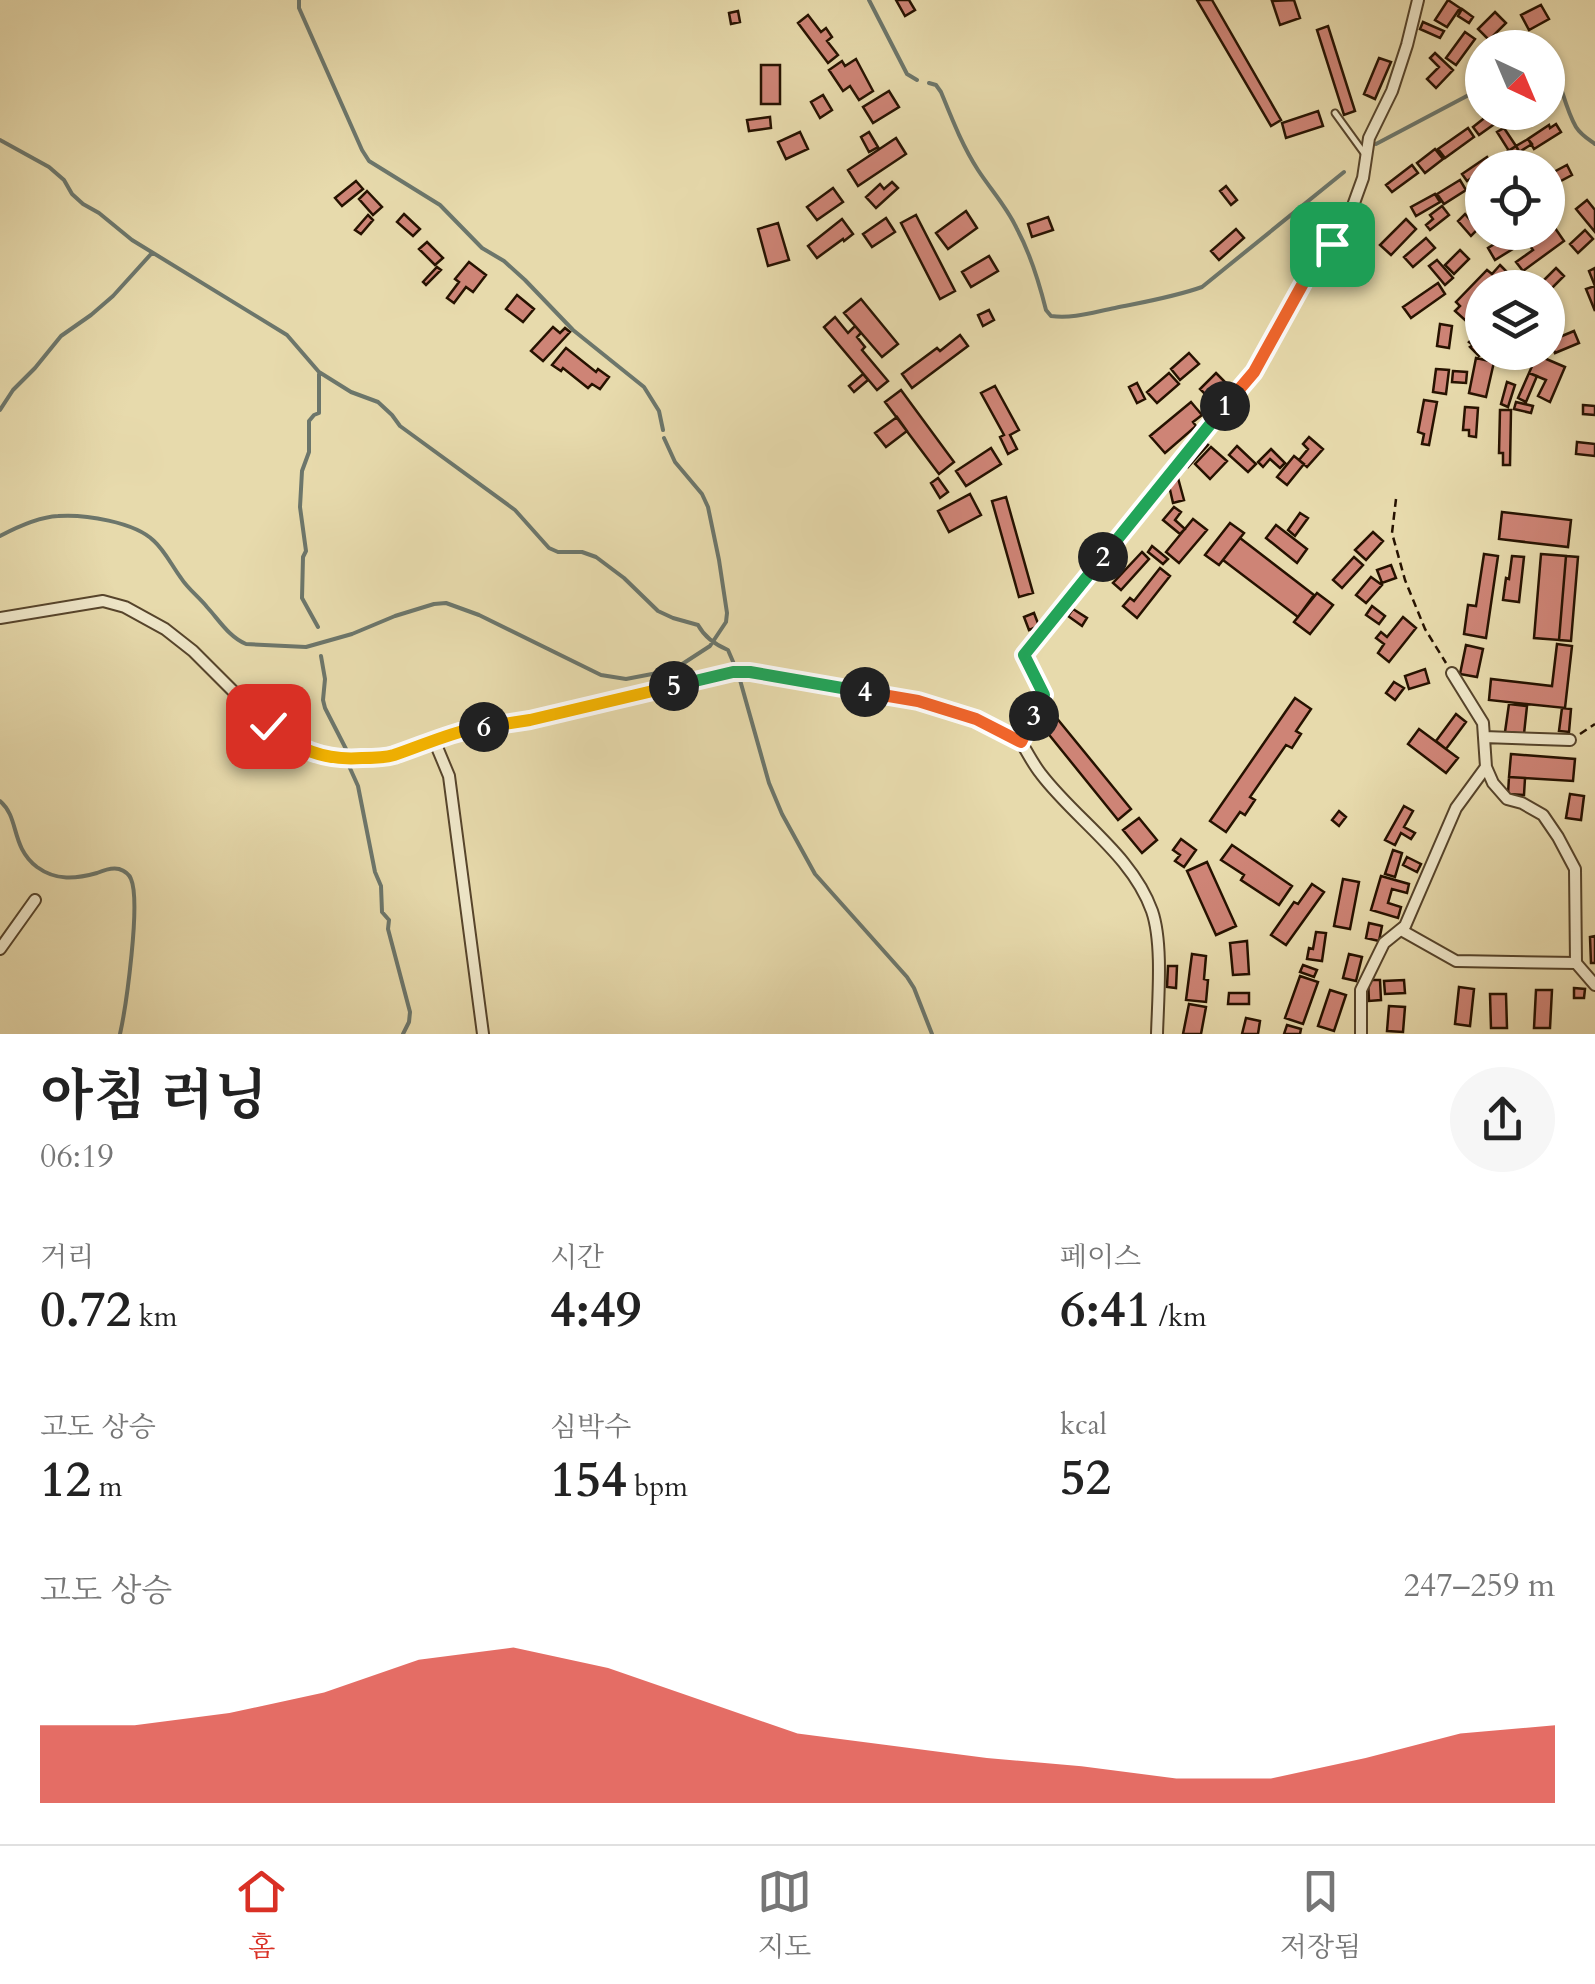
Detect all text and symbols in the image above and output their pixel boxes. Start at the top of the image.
north arrow [1465,30,1565,130]
map controls [1465,30,1565,370]
button: locate [1465,150,1565,250]
pin [1290,202,1375,287]
icon: arrive [1305,217,1360,272]
button: layers [1465,270,1565,370]
pin: 1 [1200,381,1250,431]
text: 1 [1218,387,1232,425]
pin: 2 [1078,532,1128,582]
text: 2 [1096,538,1110,576]
pin: 5 [649,661,699,711]
text: 5 [667,667,681,705]
pin: 4 [840,667,890,717]
text: 4 [858,673,872,711]
pin [226,684,311,769]
pin: 3 [1009,691,1059,741]
text: 3 [1027,697,1041,735]
icon: check [241,699,296,754]
pin: 6 [459,702,509,752]
text: 6 [477,708,491,746]
text: 아침 러닝 [40,1060,267,1134]
button: share [1450,1067,1555,1172]
text: 06:19 [40,1135,114,1179]
text: 거리 [40,1238,94,1276]
text: 시간 [550,1238,604,1276]
text: 페이스 [1060,1238,1141,1276]
text: 0.72 [40,1276,131,1344]
text: 4:49 [550,1276,641,1344]
text: 6:41 [1060,1276,1151,1344]
text: km [131,1298,178,1336]
text: /km [1151,1298,1207,1336]
text: kcal [1060,1406,1107,1444]
text: 고도 상승 [40,1408,156,1446]
text: 심박수 [550,1408,631,1446]
text: 52 [1060,1444,1111,1512]
text: 12 [40,1446,91,1514]
text: 154 [550,1446,627,1514]
text: m [91,1468,122,1506]
text: bpm [627,1468,688,1506]
text: 247–259 m [1403,1564,1555,1608]
text: 고도 상승 [40,1569,172,1613]
tab: 홈 [234,1864,289,1966]
tab: 지도 [757,1864,812,1966]
tab: 저장됨 [1280,1864,1361,1966]

